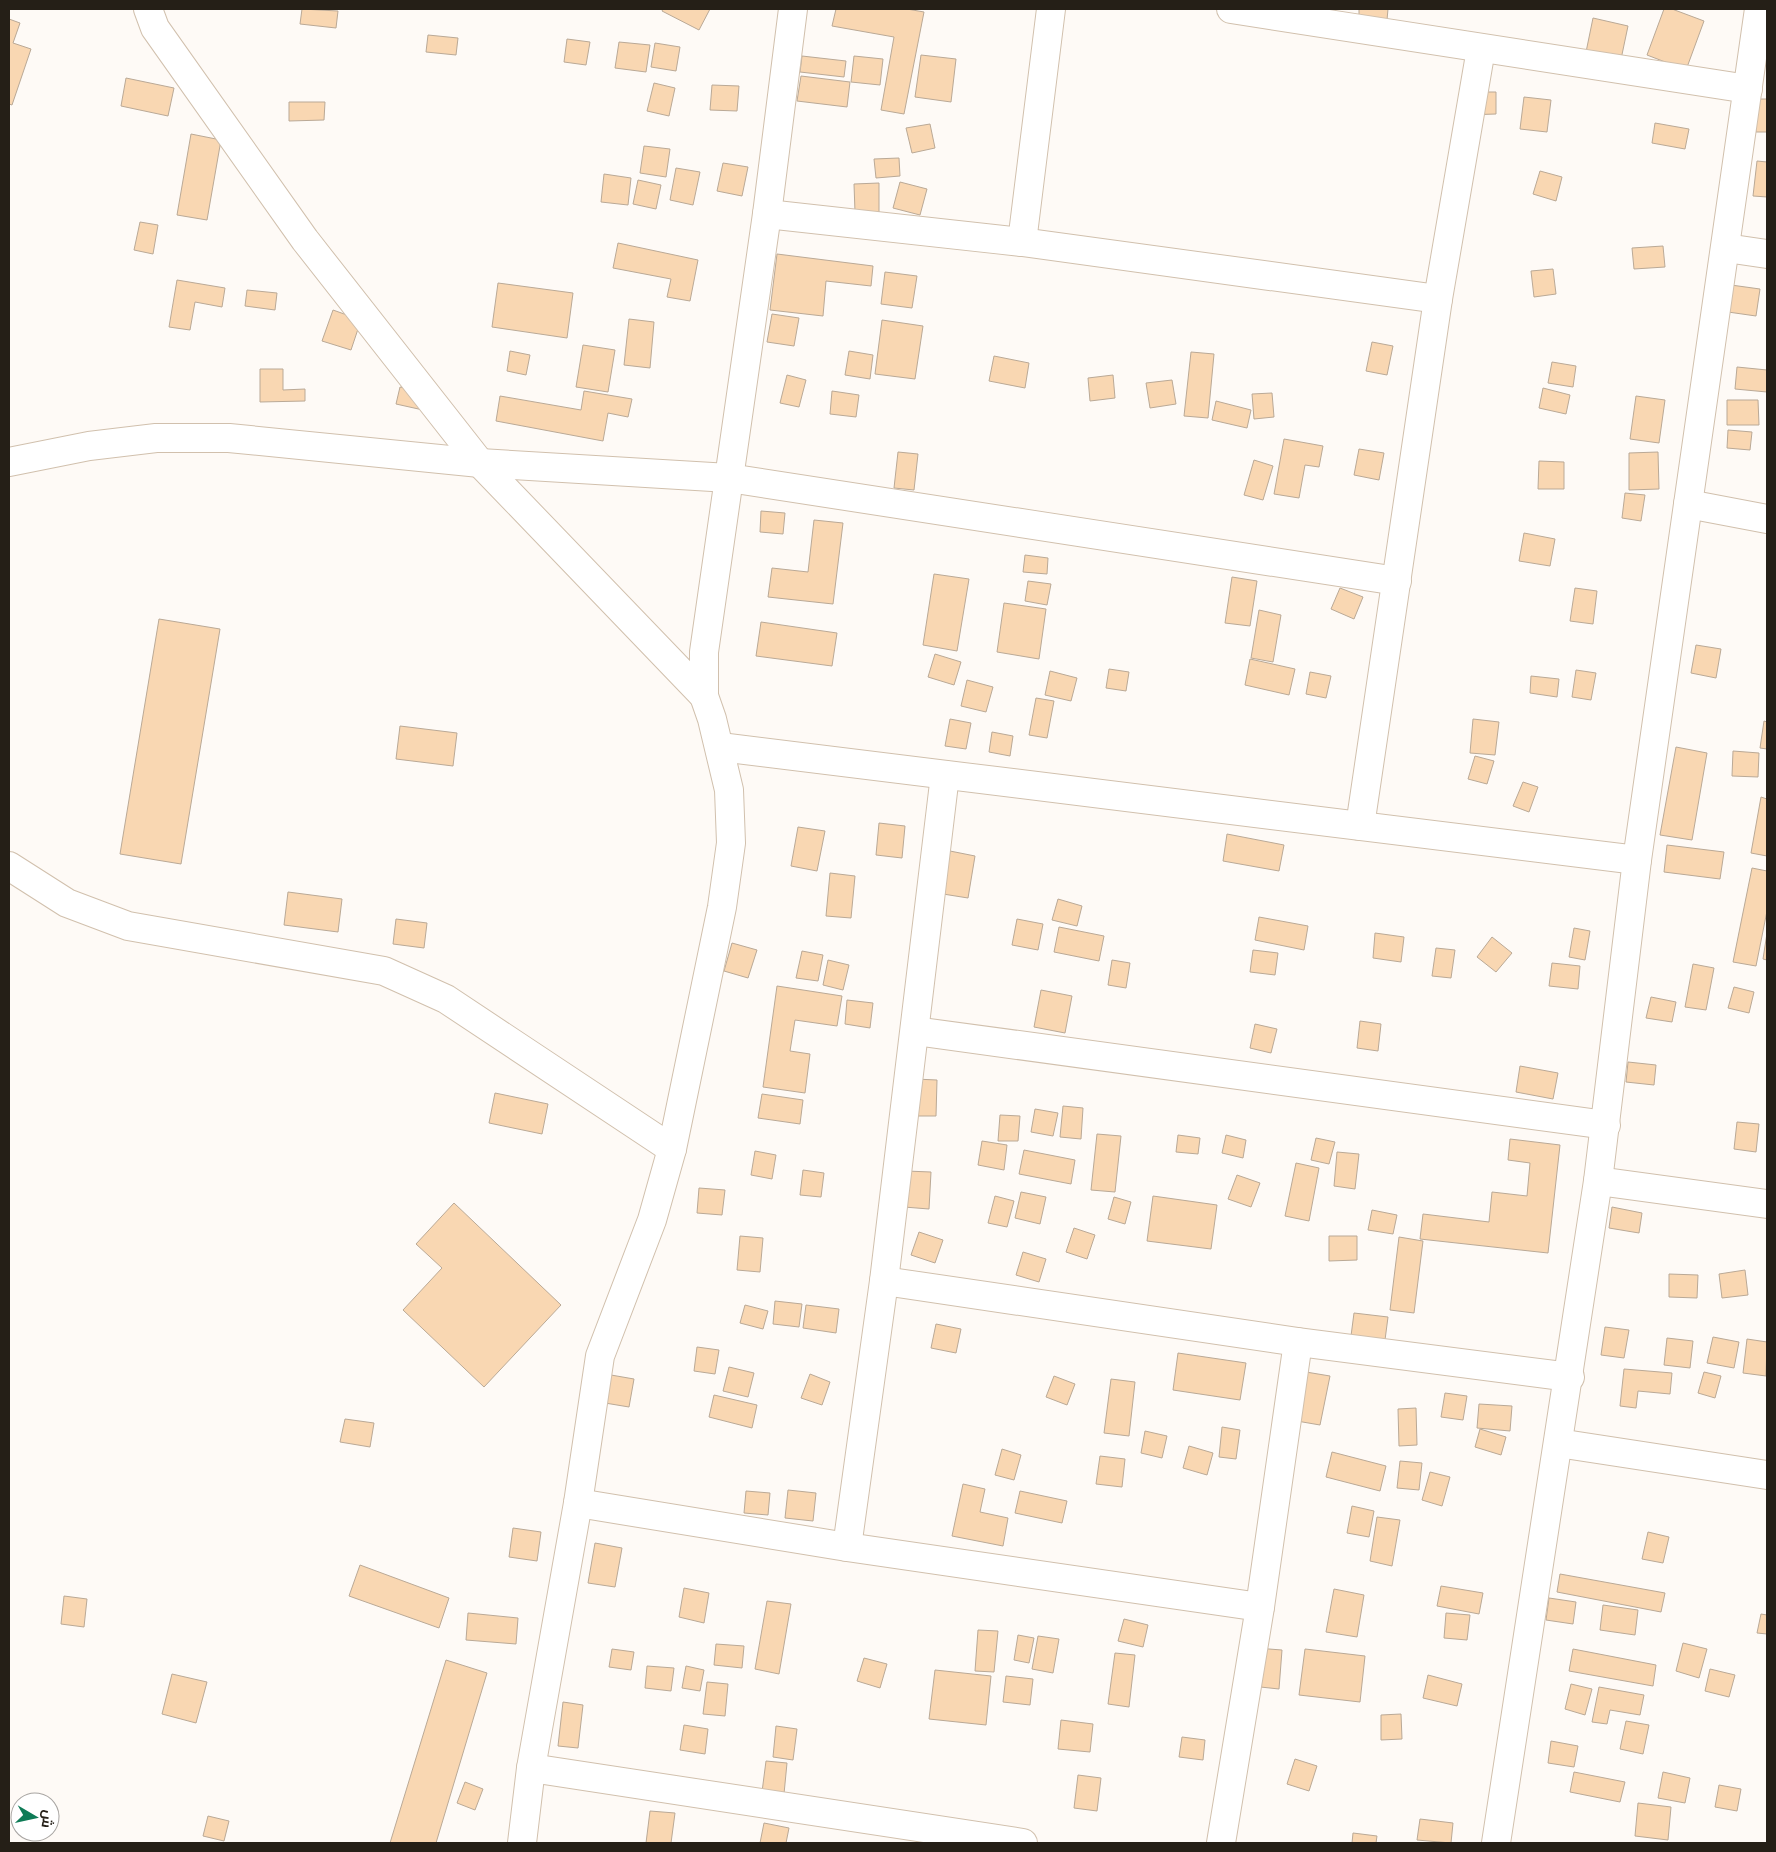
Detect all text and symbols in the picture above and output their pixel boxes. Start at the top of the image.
north arrow [10,1792,60,1842]
text: ش [38,1809,57,1829]

